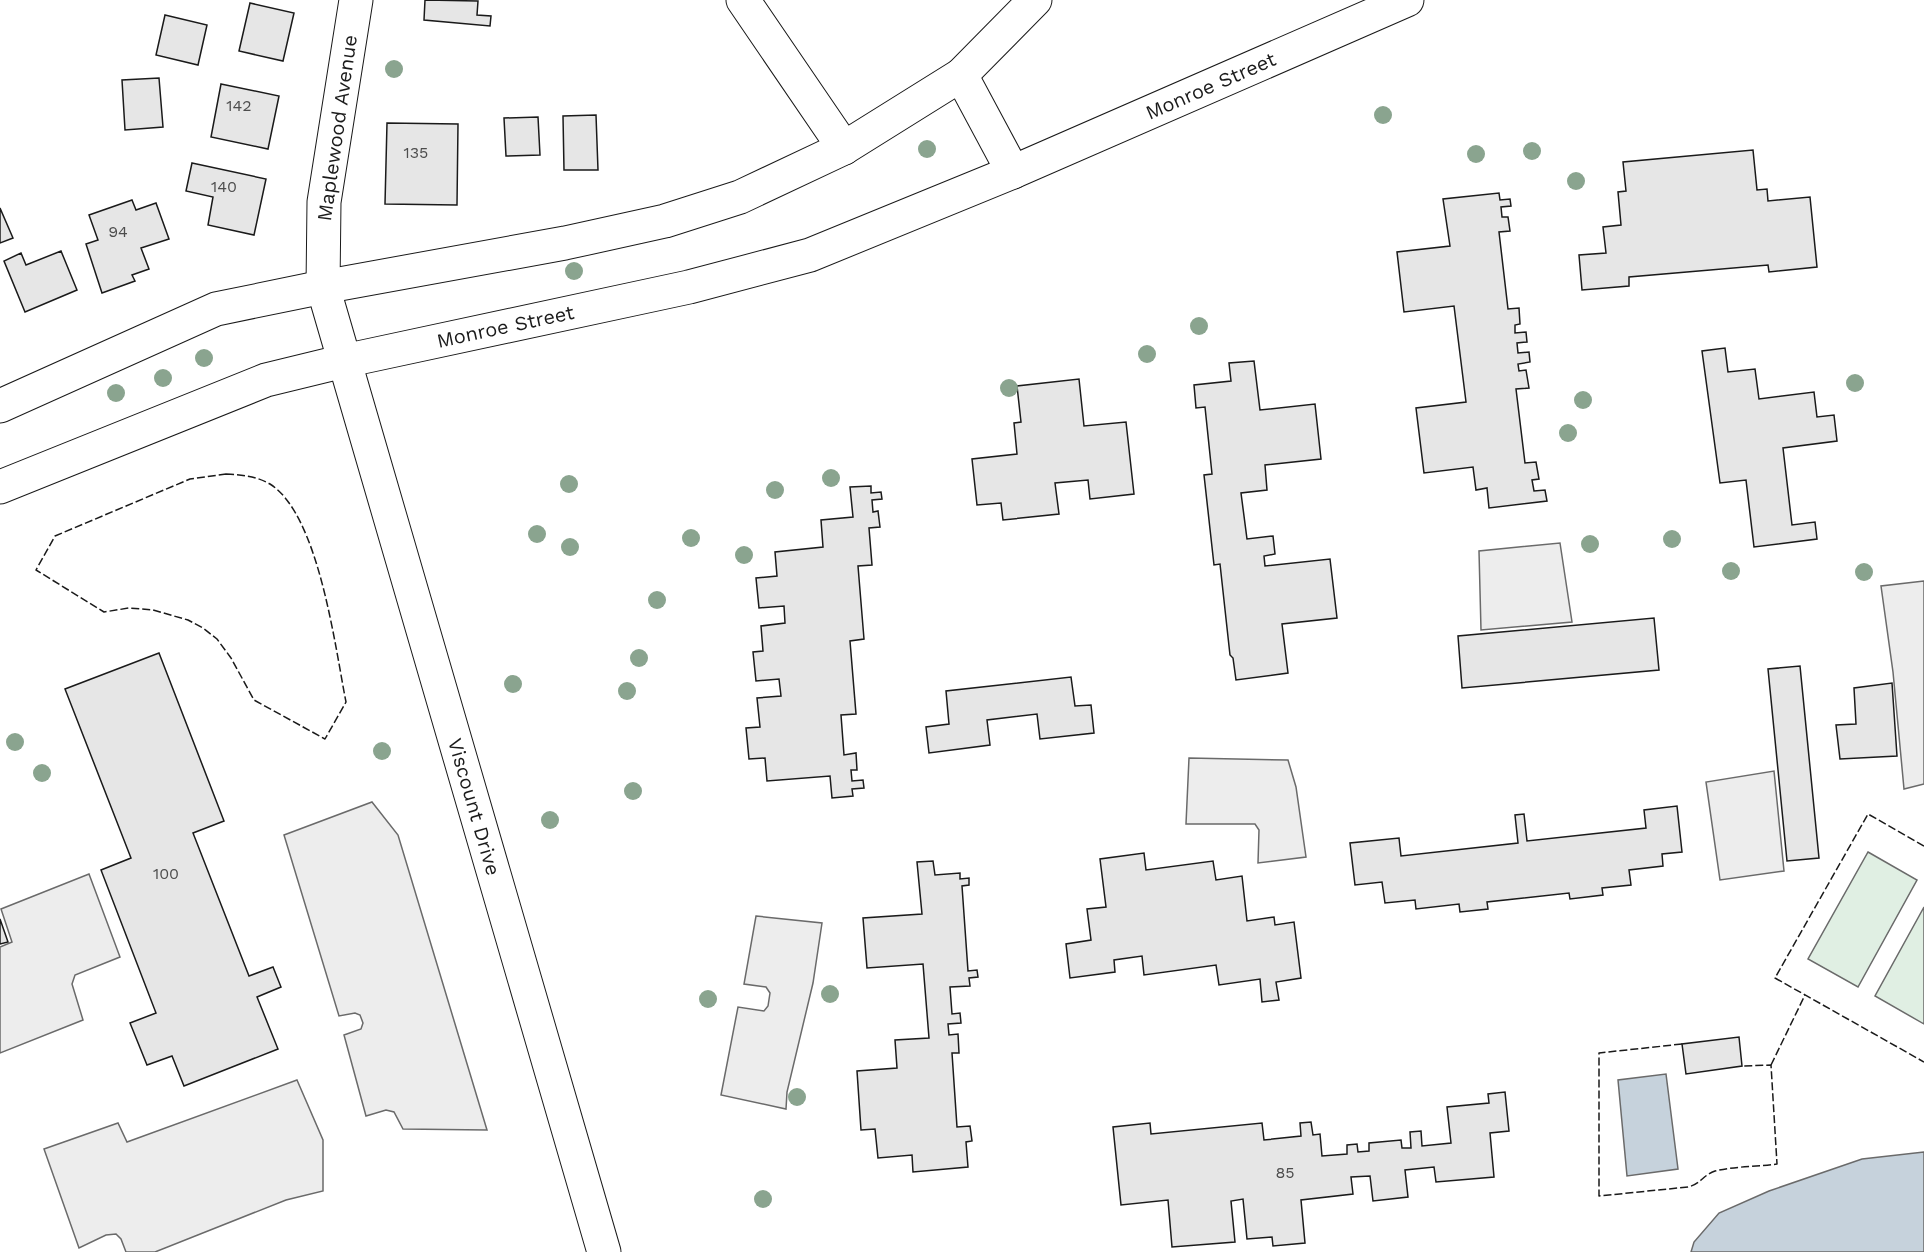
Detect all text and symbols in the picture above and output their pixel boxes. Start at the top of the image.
street label: Maplewood Avenue [312,33,362,223]
street label: Monroe Street [1142,47,1280,125]
house number: 142 [226,96,252,115]
house number: 135 [404,143,428,162]
house number: 140 [211,177,237,196]
house number: 94 [108,222,128,241]
street label: Monroe Street [434,300,577,353]
street label: Viscount Drive [443,736,506,878]
house number: 100 [153,864,179,883]
house number: 85 [1275,1163,1295,1182]

